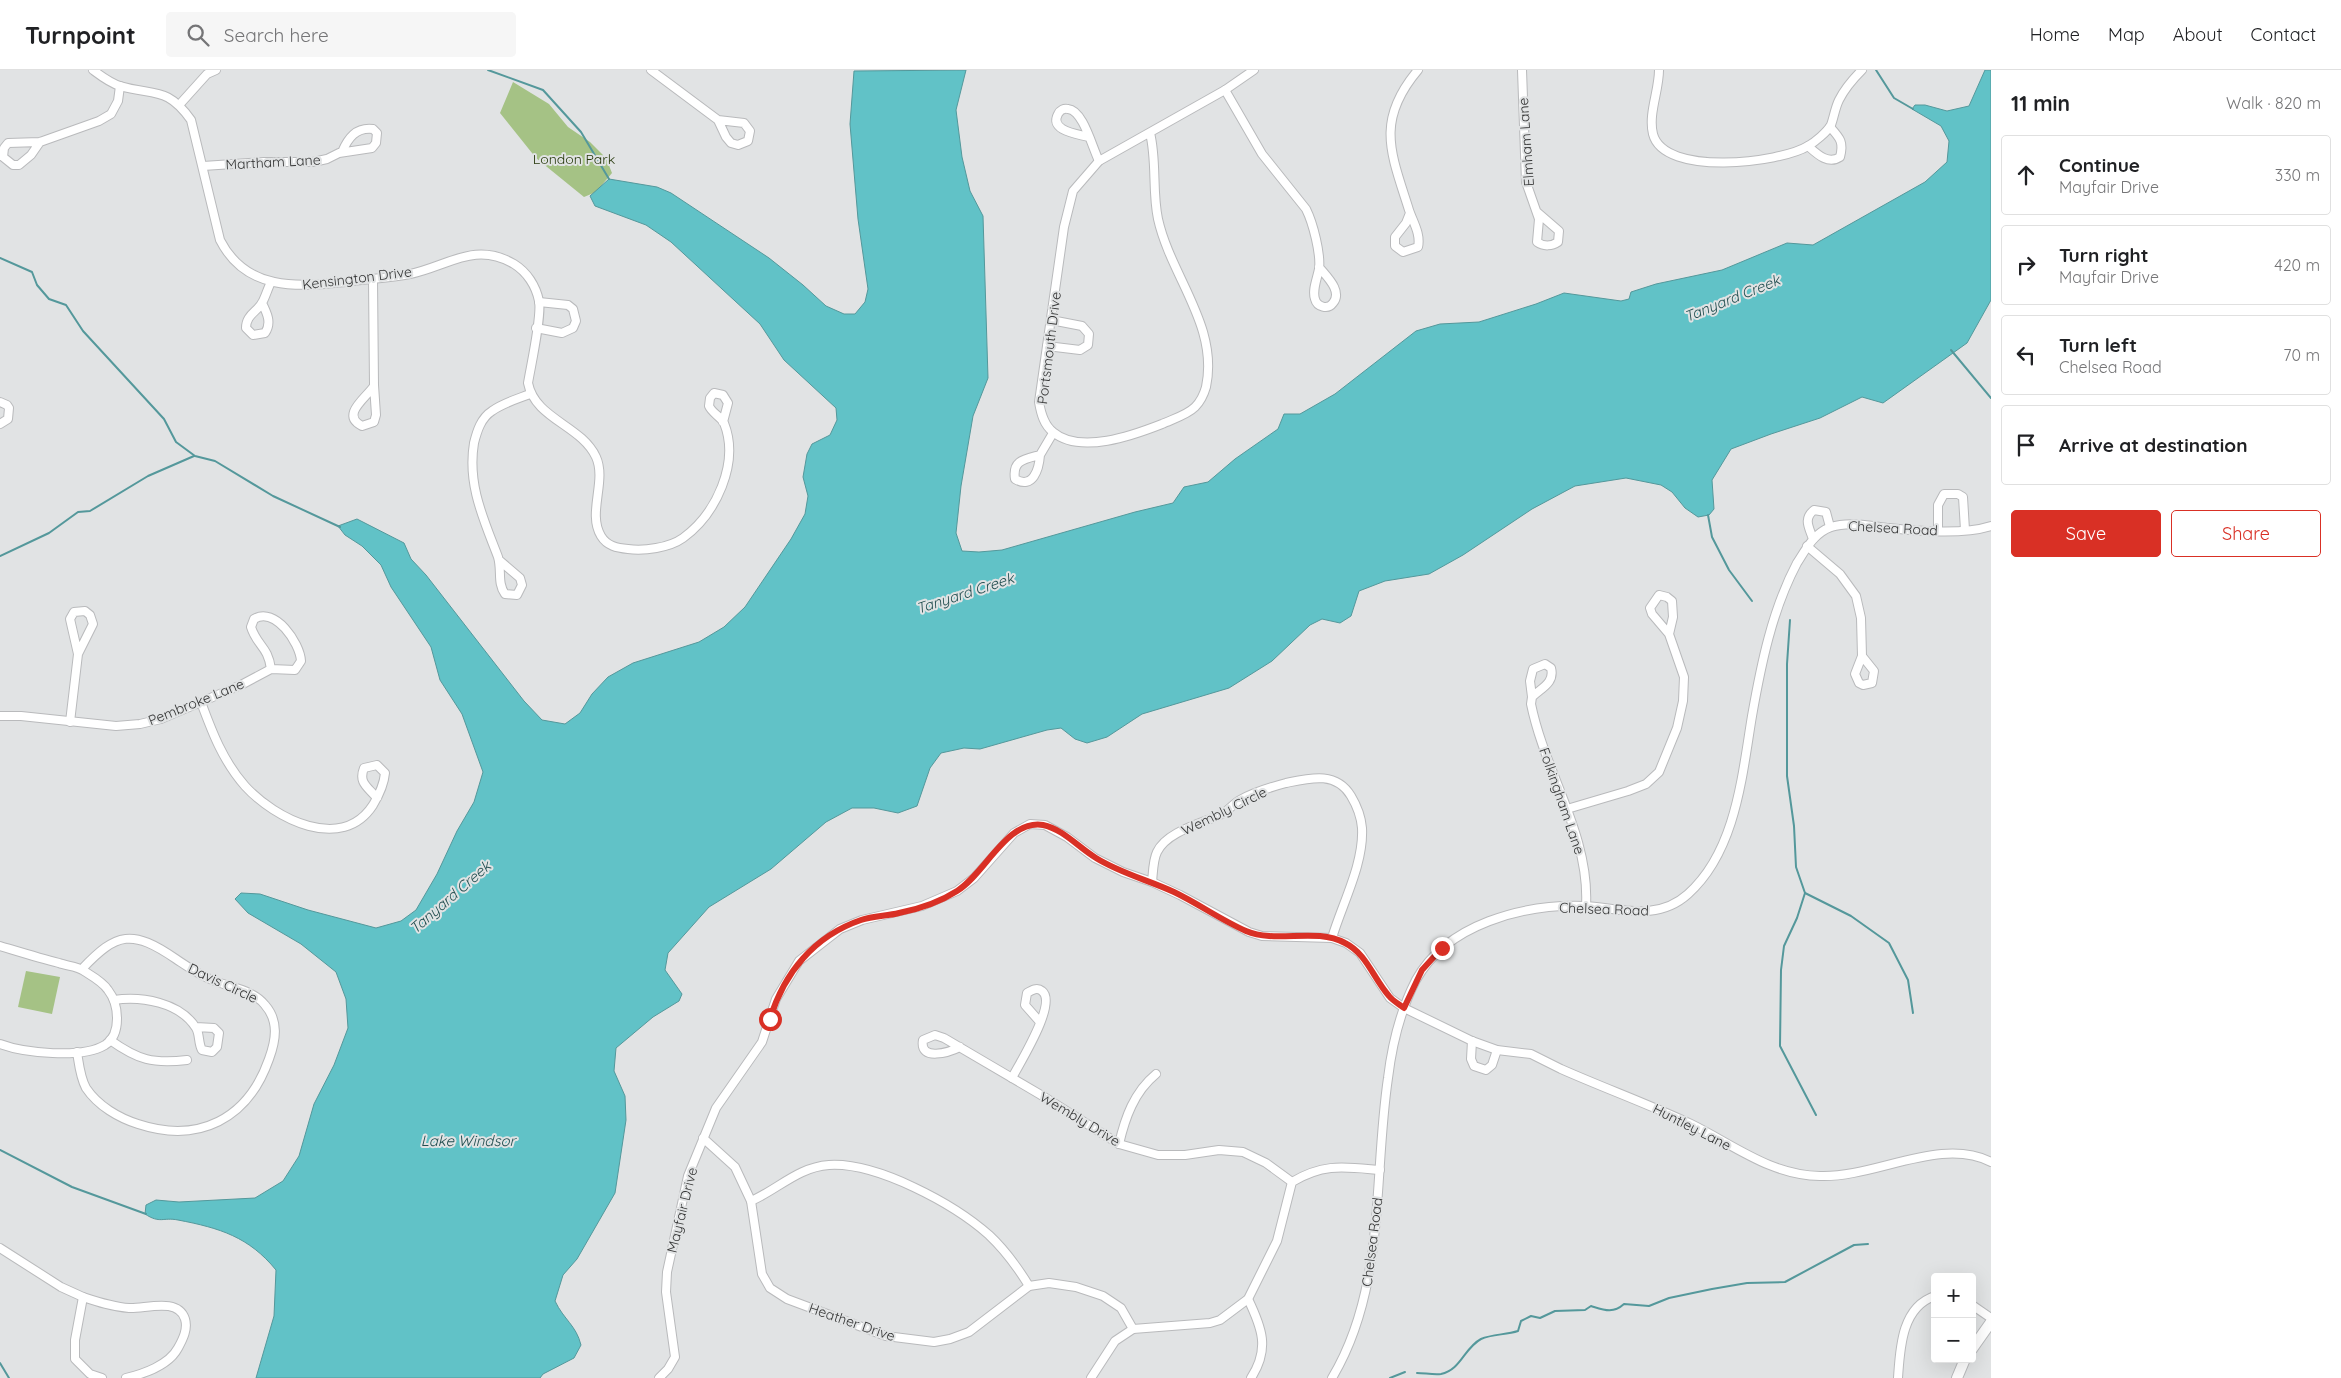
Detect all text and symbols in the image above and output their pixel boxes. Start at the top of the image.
search box [166,12,516,57]
text: Turnpoint [25,20,136,50]
icon: search [184,21,212,49]
text: Search here [224,23,329,47]
text: Home [2030,23,2080,46]
text: Map [2108,23,2145,46]
text: About [2173,23,2223,46]
text: Contact [2251,23,2316,46]
text: 11 min [2011,90,2070,116]
text: Walk · 820 m [2226,93,2321,113]
street label: Elmham Lane [1514,97,1538,187]
park label: London Park [533,150,615,168]
street label: Martham Lane [225,151,321,173]
text: Continue [2059,153,2140,177]
icon: ahead [2012,161,2040,189]
text: 330 m [2275,165,2320,185]
text: Mayfair Drive [2059,177,2159,197]
text: Turn right [2059,243,2148,267]
icon: right [2012,251,2040,279]
text: 420 m [2274,255,2320,275]
street label: Kensington Drive [301,262,413,294]
text: Mayfair Drive [2059,267,2159,287]
water label: Tanyard Creek [1681,269,1785,326]
street label: Portsmouth Drive [1033,291,1065,405]
text: Turn left [2059,333,2137,357]
icon: left [2012,341,2040,369]
text: 70 m [2283,345,2320,365]
text: Chelsea Road [2059,357,2162,377]
icon: arrive [2012,431,2040,459]
text: Arrive at destination [2059,433,2248,457]
button: Save [2011,510,2161,557]
button: Share [2171,510,2321,557]
street label: Chelsea Road [1848,517,1938,539]
water label: Tanyard Creek [914,568,1018,618]
street label: Pembroke Lane [145,675,247,729]
street label: Folkingham Lane [1535,745,1589,857]
street label: Wembly Circle [1178,783,1270,839]
water label: Tanyard Creek [405,855,496,938]
street label: Chelsea Road [1559,898,1649,920]
route end [1431,937,1454,960]
street label: Davis Circle [185,959,261,1007]
route start [759,1008,782,1031]
street label: Wembly Drive [1036,1088,1124,1150]
street label: Huntley Lane [1650,1100,1734,1154]
water label: Lake Windsor [421,1131,518,1150]
street label: Mayfair Drive [663,1165,701,1255]
street label: Chelsea Road [1358,1196,1386,1288]
map controls [1931,1273,1976,1363]
button: + [1931,1273,1976,1318]
street label: Heather Drive [806,1299,898,1345]
button: − [1931,1318,1976,1363]

